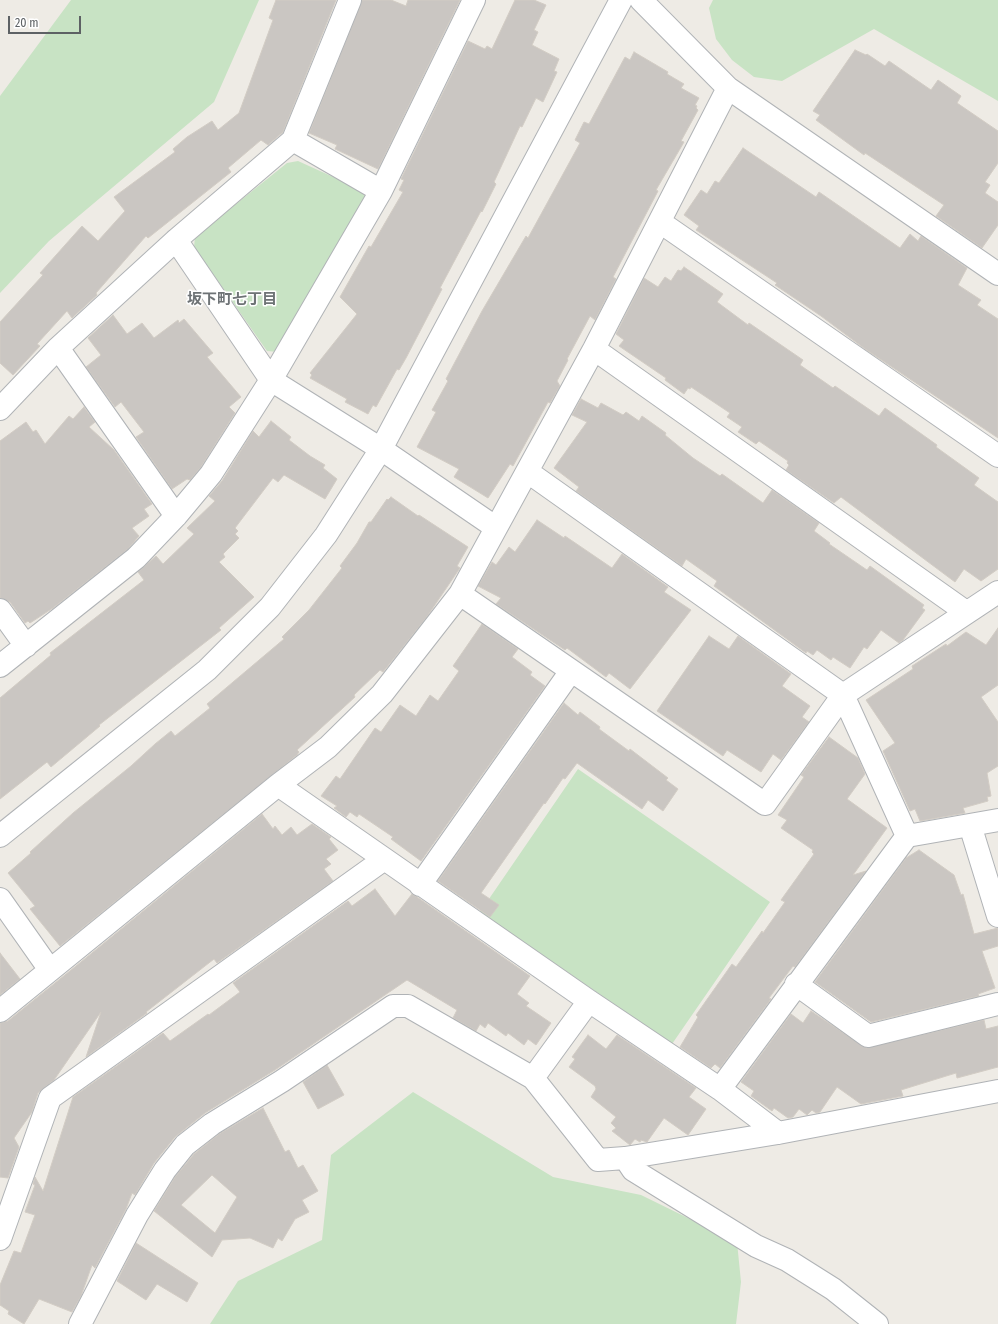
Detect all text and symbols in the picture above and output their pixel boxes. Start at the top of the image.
scale bar [10,8,83,34]
text: 20 m [15,16,39,30]
district label: 坂下町七丁目 [187,291,277,309]

